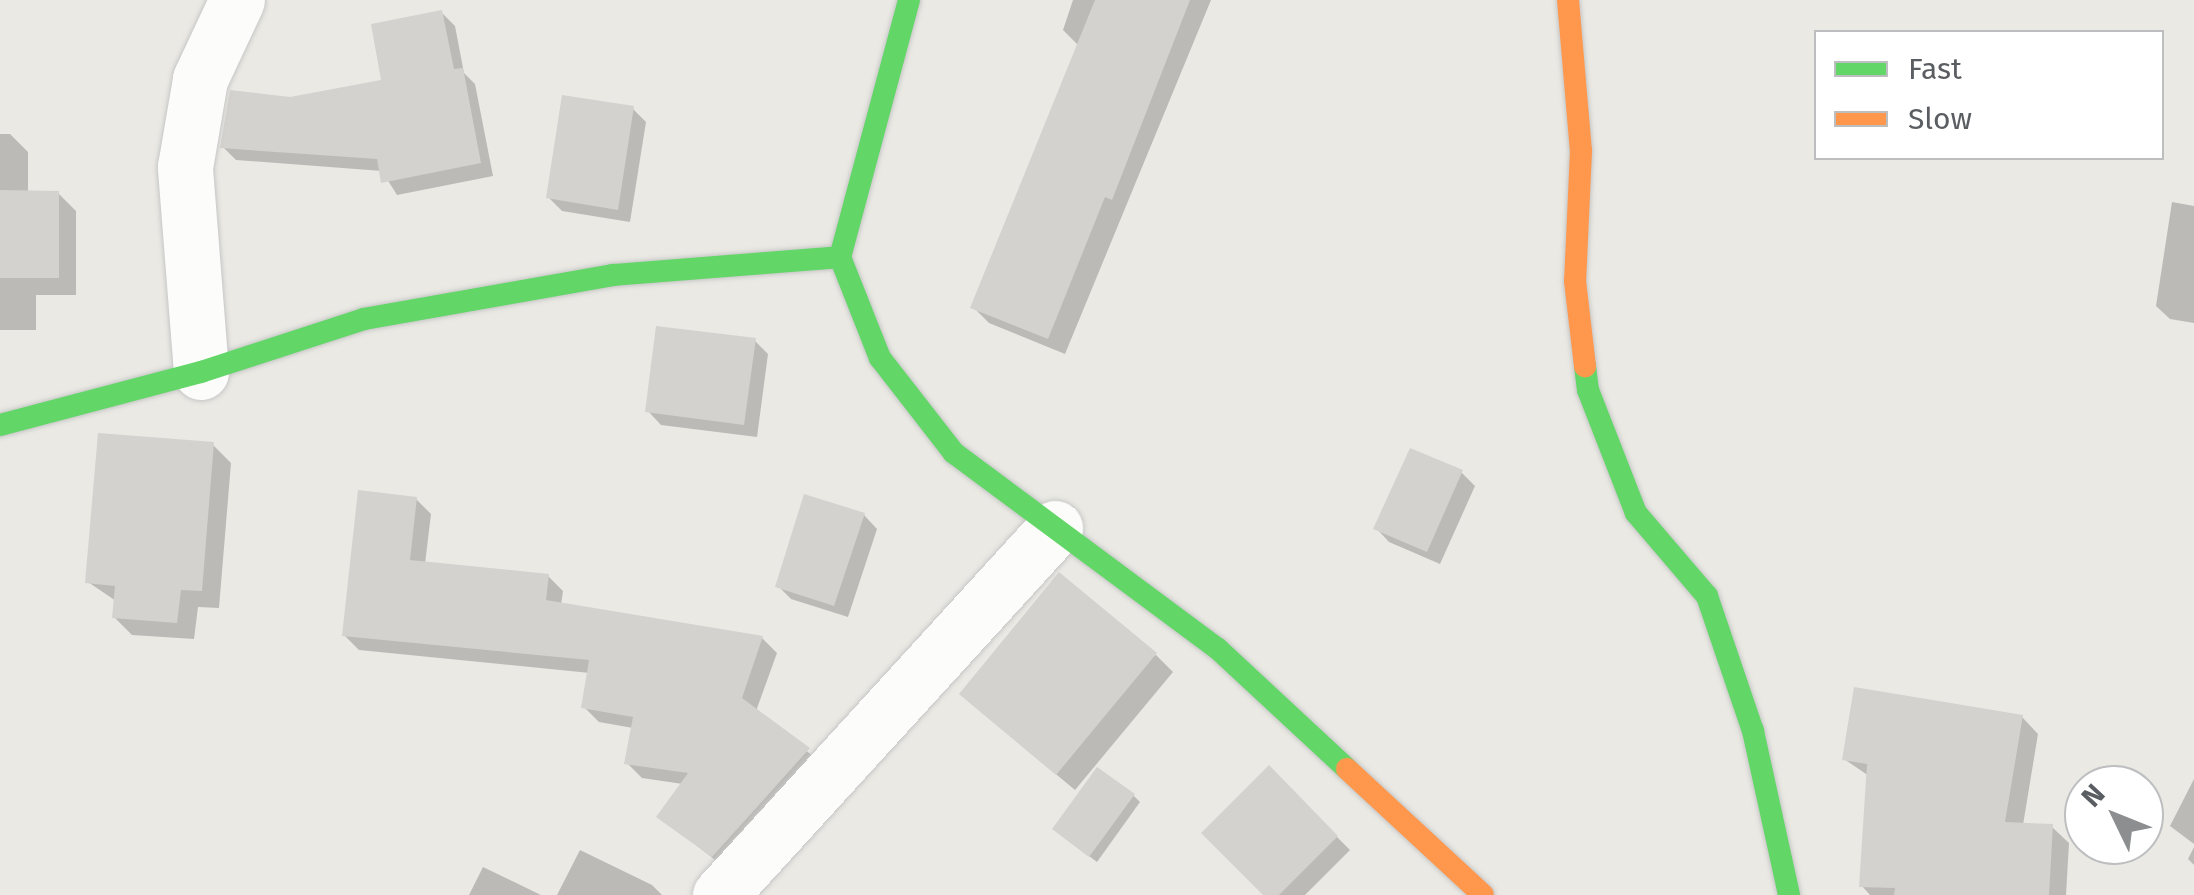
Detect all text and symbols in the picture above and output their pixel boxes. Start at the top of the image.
legend [1814,30,2164,160]
text: Fast [1908,51,1962,87]
text: Slow [1908,101,1972,137]
north arrow [2064,765,2164,865]
text: N [2075,778,2112,814]

